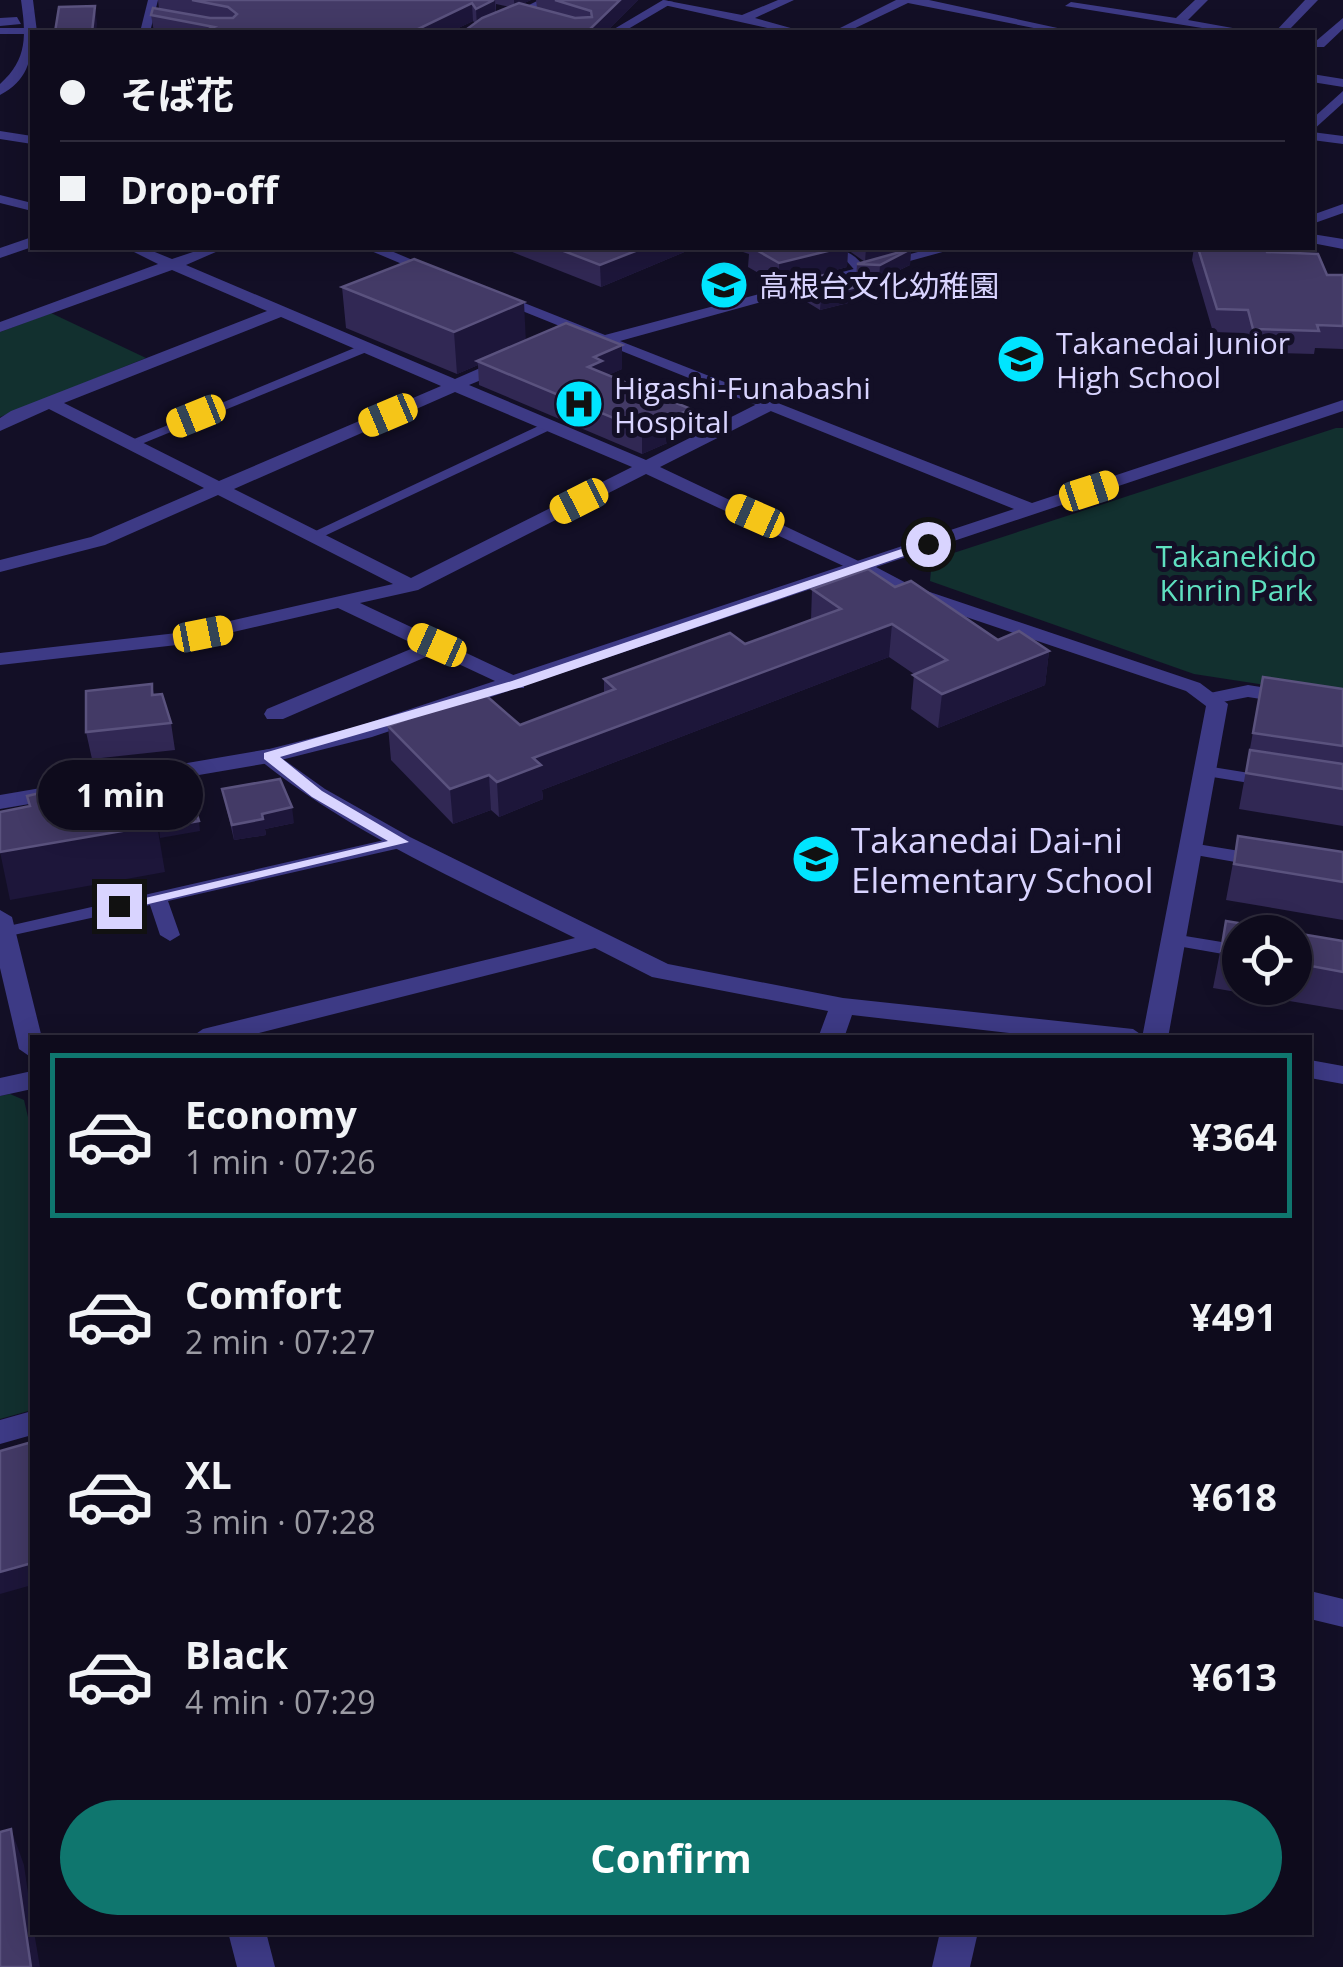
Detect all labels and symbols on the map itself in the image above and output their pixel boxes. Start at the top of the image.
school or university icon: 高根台文化幼稚園 [698,259,750,311]
place label: 高根台文化幼稚園 [759,265,999,306]
place label: Takanedai Junior High School [1056,322,1290,397]
school or university icon: Takanedai Junior High School [995,333,1047,385]
place label: Higashi-Funabashi Hospital [614,367,871,442]
hospital icon: Higashi-Funabashi Hospital [553,378,605,430]
car [355,389,421,441]
car [163,391,229,441]
car [1056,467,1122,515]
car [545,474,613,528]
car [721,490,789,542]
route start [906,522,951,567]
park label: Takanekido Kinrin Park [1156,535,1316,610]
car [171,614,235,654]
car [403,619,471,671]
callout: 1 min [36,761,202,831]
place label: Takanedai Dai-ni Elementary School [851,816,1154,903]
school or university icon: Takanedai Dai-ni Elementary School [790,833,842,885]
route end [97,884,142,929]

